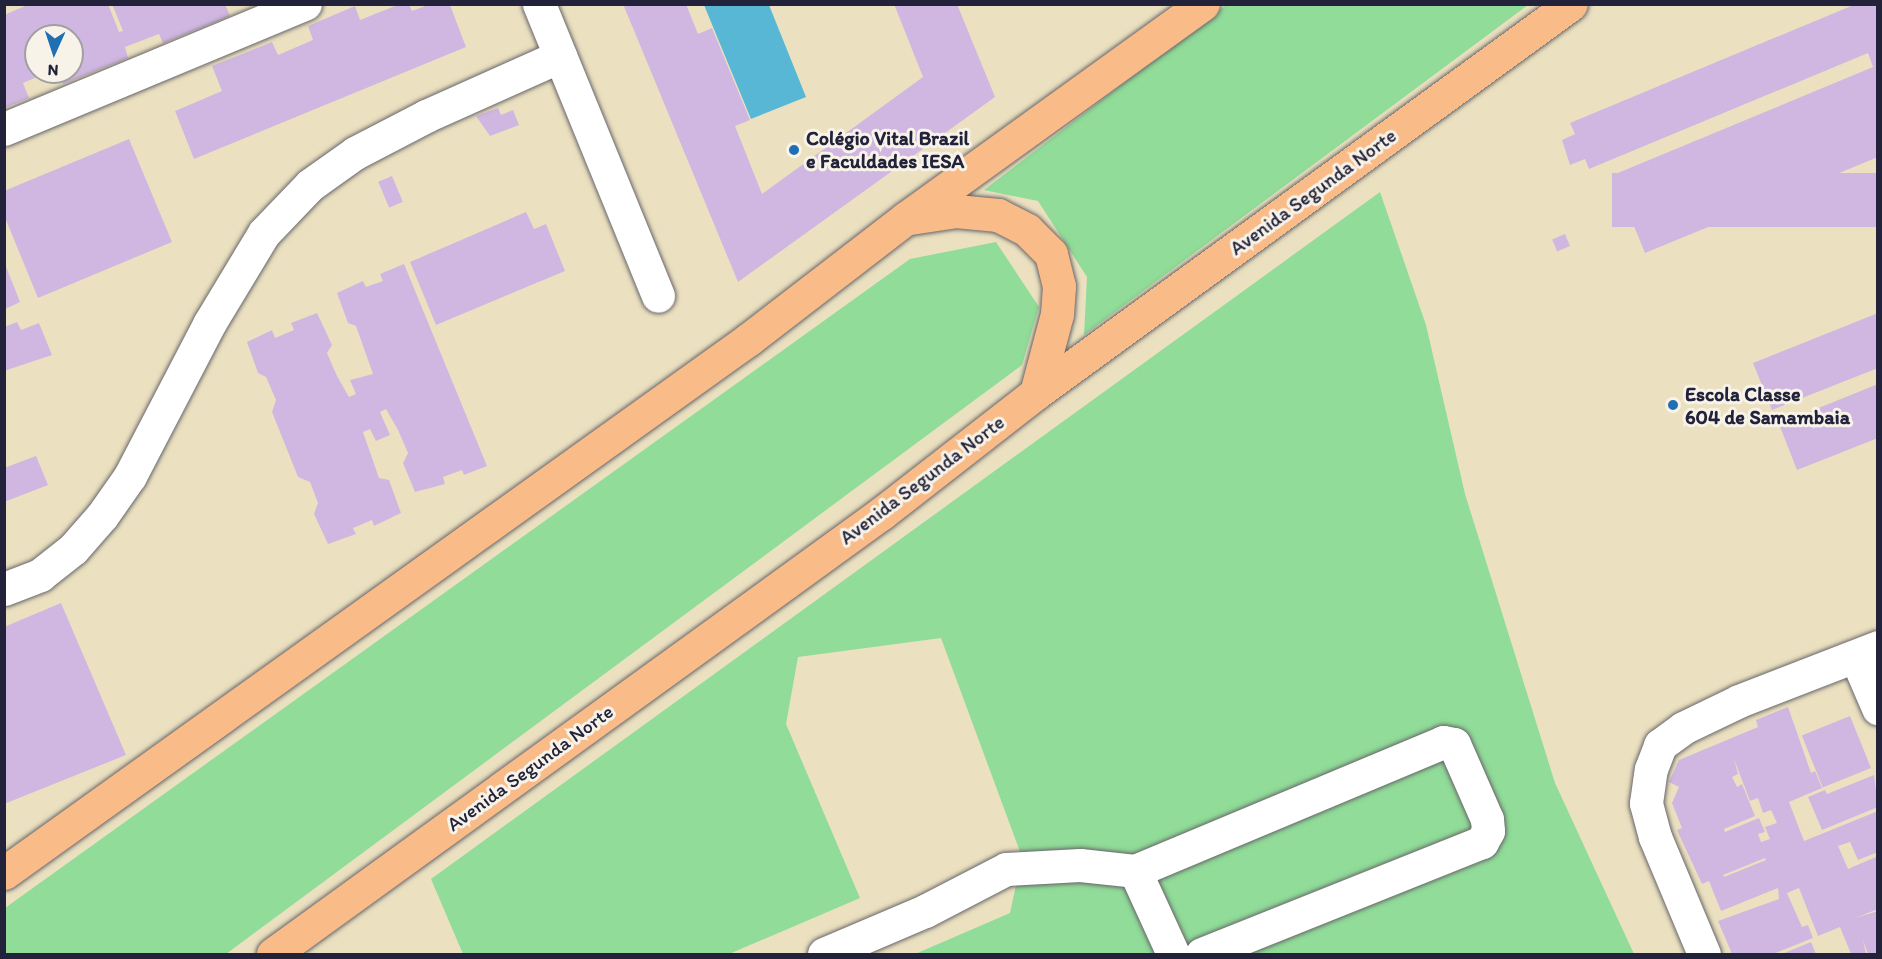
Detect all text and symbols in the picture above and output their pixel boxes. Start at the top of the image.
north arrow [24,24,84,84]
text: N [47,61,59,80]
street label: Avenida Segunda Norte [1225,124,1401,260]
place label: Colégio Vital Brazil e Faculdades IESA [806,126,970,173]
marker: Colégio Vital Brazil e Faculdades IESA [787,143,801,157]
place label: Escola Classe 604 de Samambaia [1685,382,1850,429]
marker: Escola Classe 604 de Samambaia [1666,398,1680,412]
street label: Avenida Segunda Norte [835,410,1009,550]
street label: Avenida Segunda Norte [442,700,618,836]

